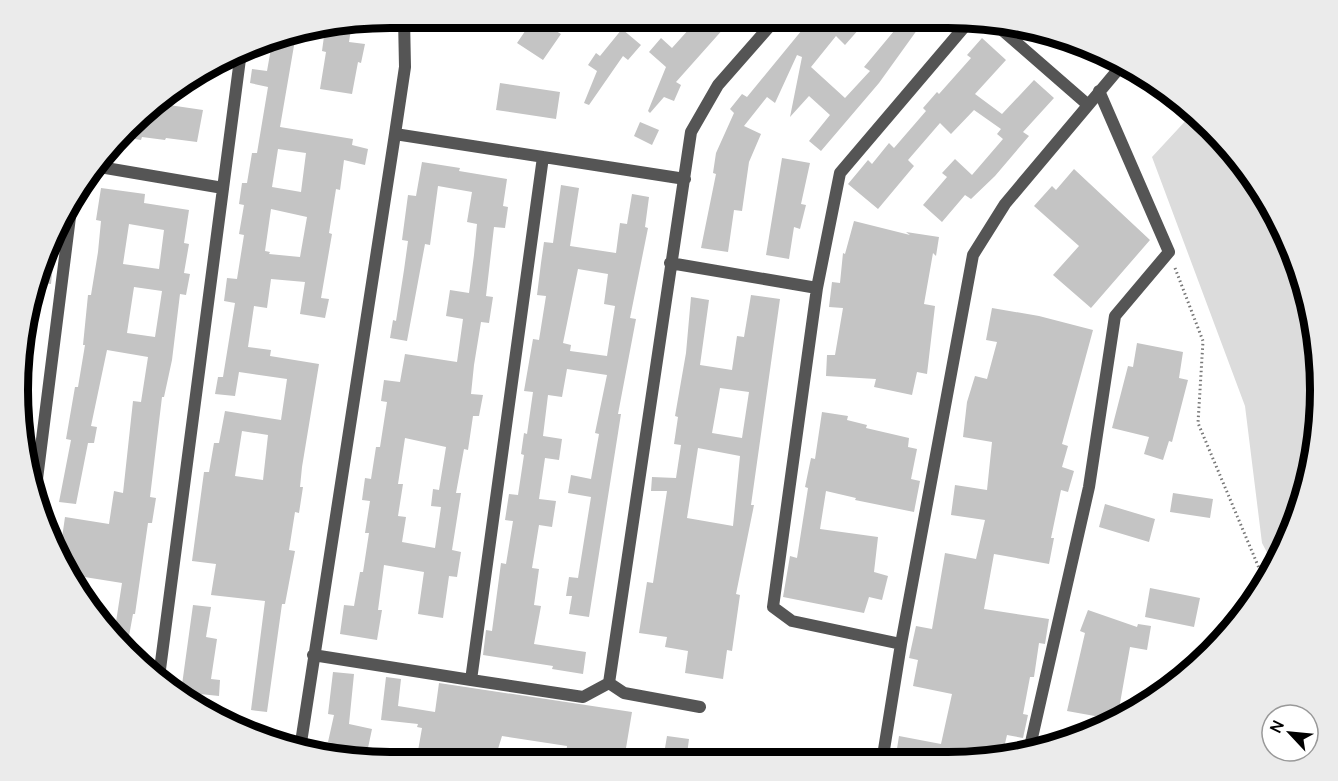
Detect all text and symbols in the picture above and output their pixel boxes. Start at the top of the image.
north arrow [1260,703,1320,763]
text: N [1264,716,1289,736]

